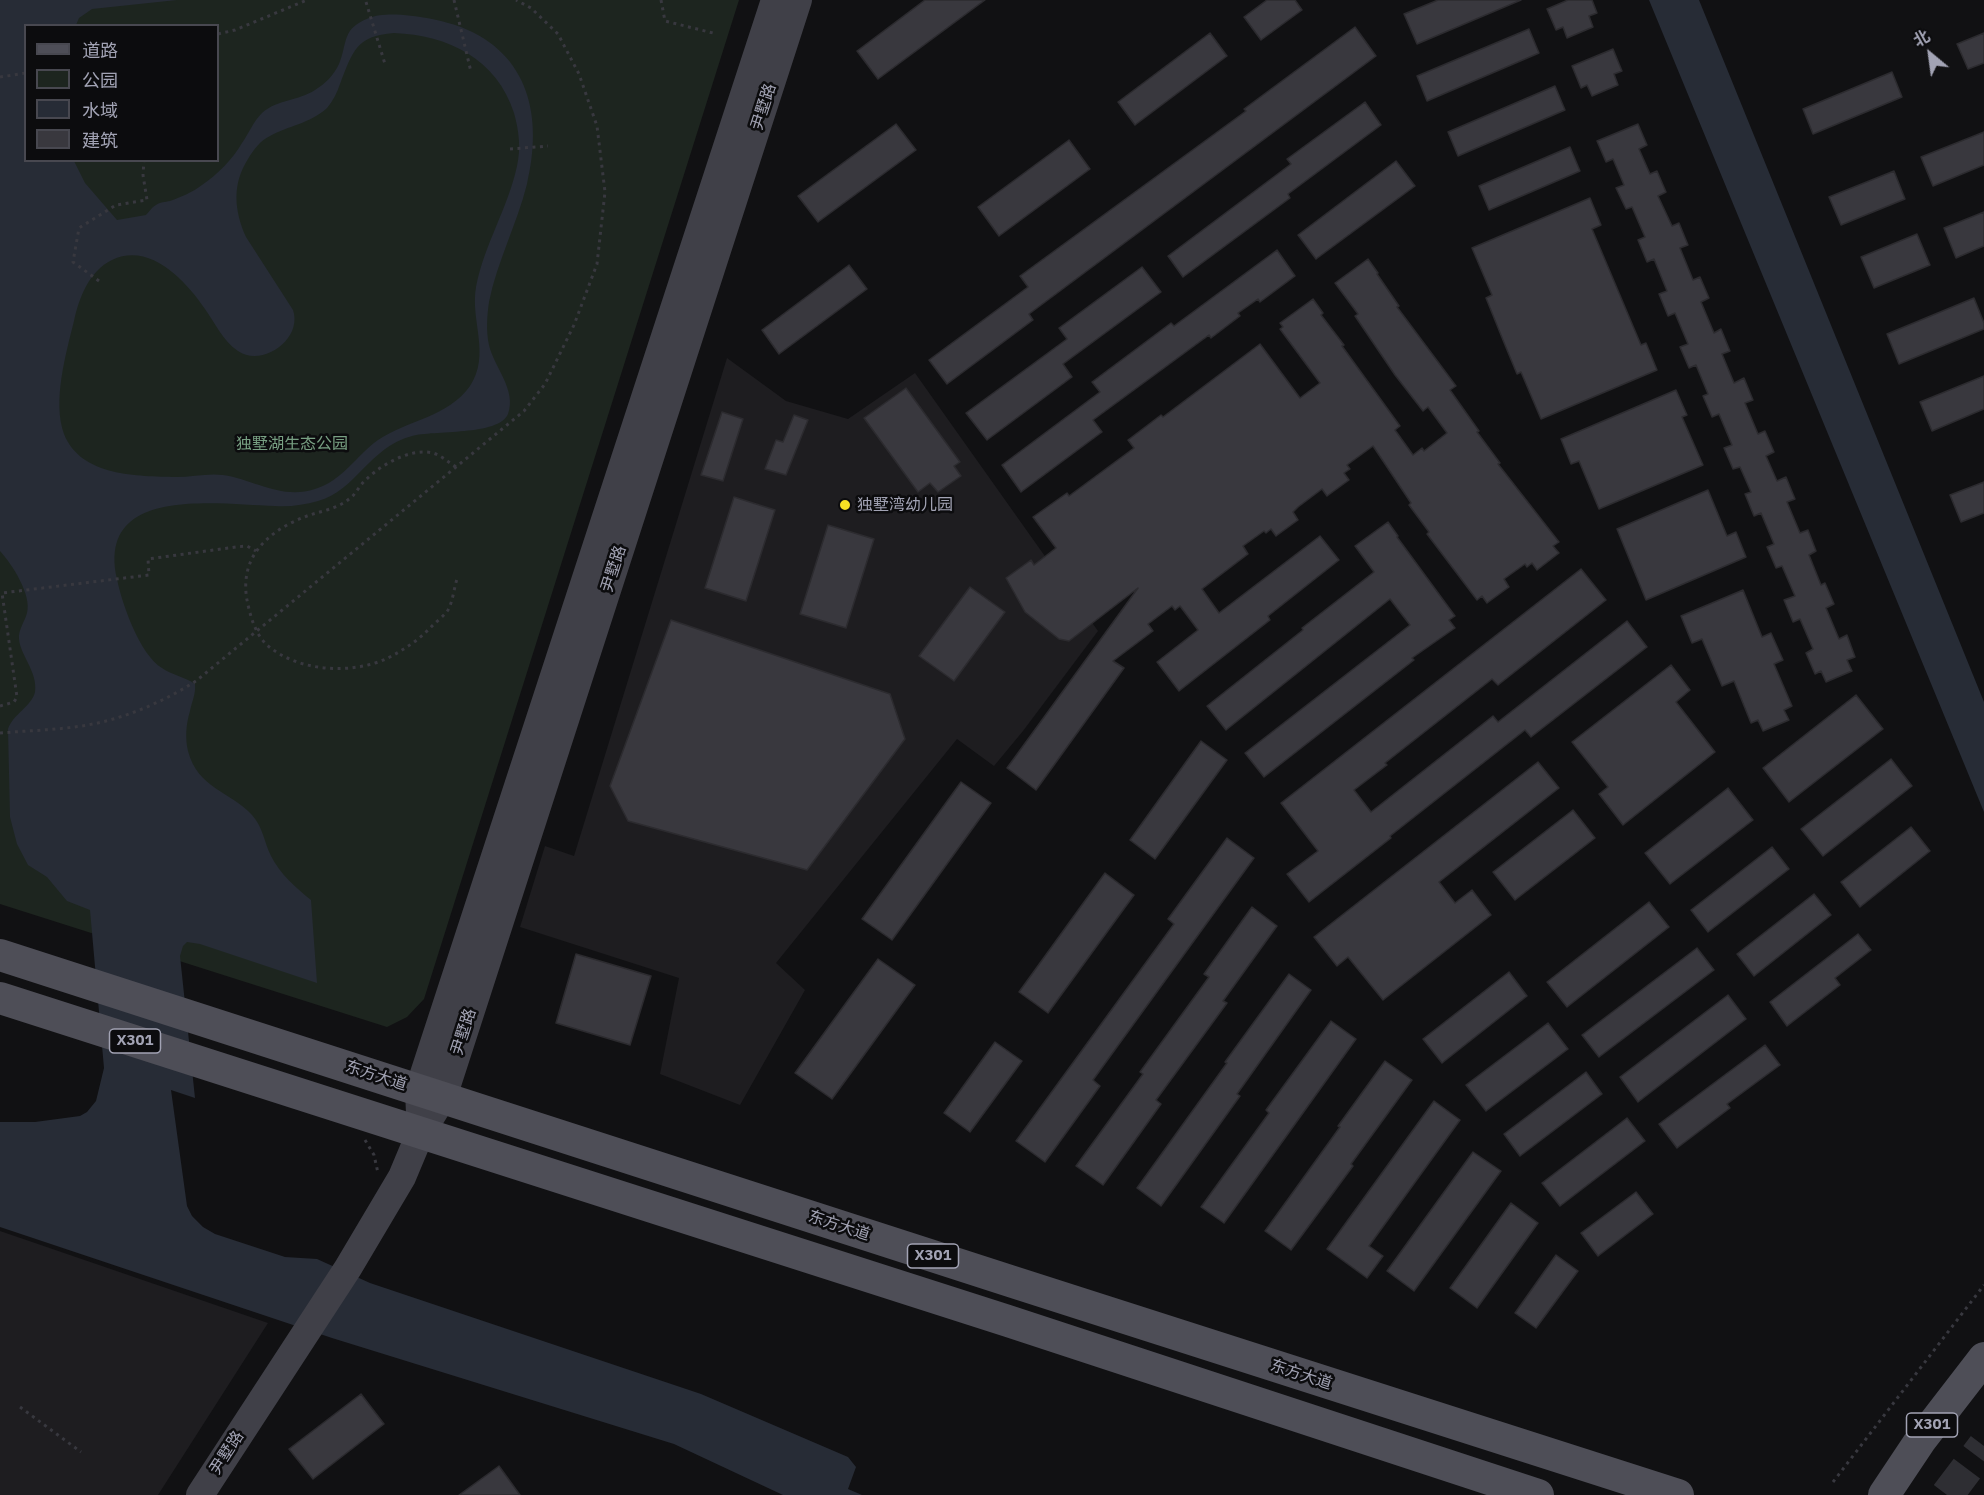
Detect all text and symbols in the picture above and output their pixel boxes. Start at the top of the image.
legend [24,24,219,162]
north arrow [1900,24,1960,84]
text: 北 [1909,26,1933,51]
text: 道路 [82,39,118,62]
text: 公园 [82,69,118,92]
street label: 尹墅路 [747,81,781,133]
text: 水域 [82,99,118,122]
text: 建筑 [82,129,118,152]
park label: 独墅湖生态公园 [236,434,348,454]
place label: 独墅湾幼儿园 [857,495,953,515]
marker: 独墅湾幼儿园 [838,498,852,512]
street label: 尹墅路 [597,543,631,595]
street label: 尹墅路 [447,1006,481,1058]
road number: X301 [110,1029,160,1053]
street label: 东方大道 [343,1057,409,1095]
street label: 东方大道 [806,1207,872,1245]
road number: X301 [908,1244,958,1268]
street label: 东方大道 [1268,1356,1334,1394]
road number: X301 [1906,1413,1958,1437]
street label: 尹墅路 [206,1428,248,1478]

